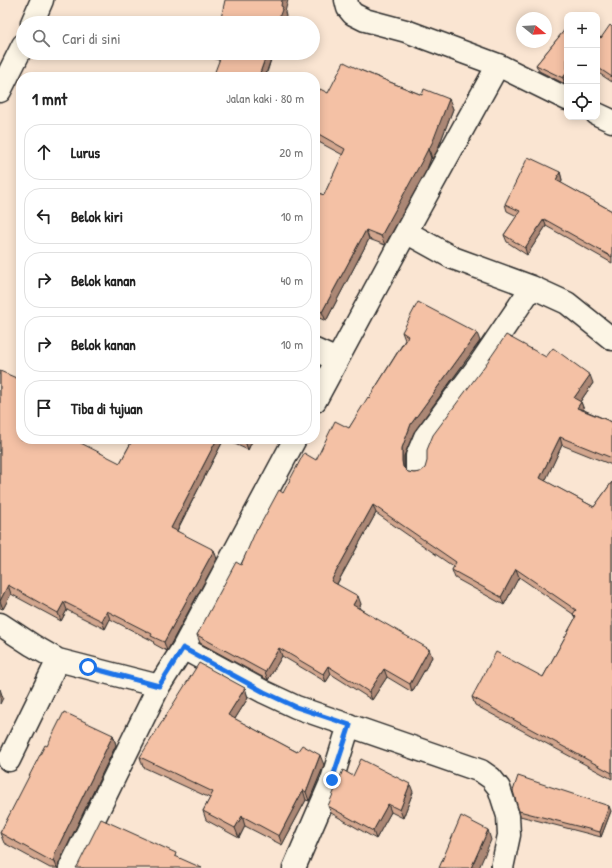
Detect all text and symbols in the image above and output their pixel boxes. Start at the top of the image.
north arrow [516,12,552,48]
map controls [564,12,600,120]
button: + [564,12,600,48]
search box [16,16,320,60]
icon: search [30,27,52,49]
text: Cari di sini [62,28,121,49]
button: − [564,48,600,84]
button: locate [564,84,600,120]
text: 1 mnt [32,87,67,110]
text: Jalan kaki · 80 m [226,89,304,107]
icon: ahead [33,141,55,163]
text: Lurus [71,142,100,163]
text: 20 m [279,143,303,161]
icon: left [33,205,55,227]
text: Belok kiri [71,206,123,227]
text: 10 m [281,207,303,225]
icon: right [33,269,55,291]
text: Belok kanan [71,270,136,291]
text: 40 m [280,271,303,289]
icon: right [33,333,55,355]
text: Belok kanan [71,334,136,355]
text: 10 m [281,335,303,353]
icon: arrive [33,397,55,419]
text: Tiba di tujuan [71,398,143,419]
route start [79,658,97,676]
route end [323,771,341,789]

